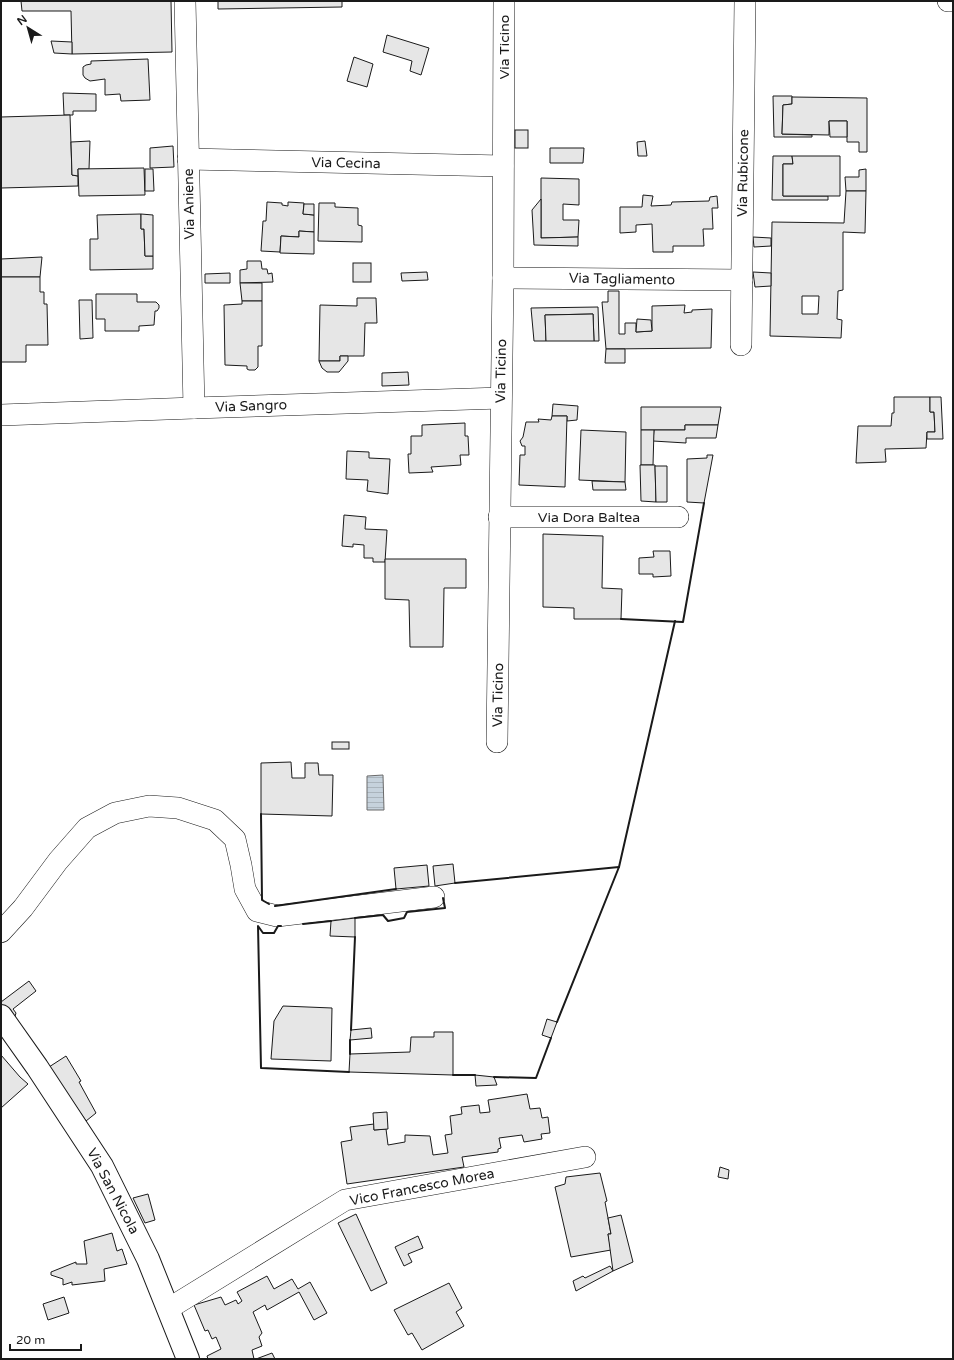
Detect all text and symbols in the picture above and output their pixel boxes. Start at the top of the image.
north arrow [8,8,48,48]
text: N [15,13,30,28]
street label: Via Ticino [496,15,513,79]
street label: Via Rubicone [734,129,752,217]
street label: Via Cecina [311,154,381,172]
street label: Via Aniene [180,168,198,240]
street label: Via Tagliamento [569,270,675,288]
street label: Via Ticino [492,339,510,403]
street label: Via Sangro [215,396,287,416]
street label: Via Dora Baltea [538,509,640,526]
street label: Via Ticino [489,663,507,727]
street label: Via San Nicola [83,1145,143,1237]
street label: Vico Francesco Morea [348,1165,496,1209]
scale bar [10,1326,81,1352]
text: 20 m [16,1333,45,1347]

